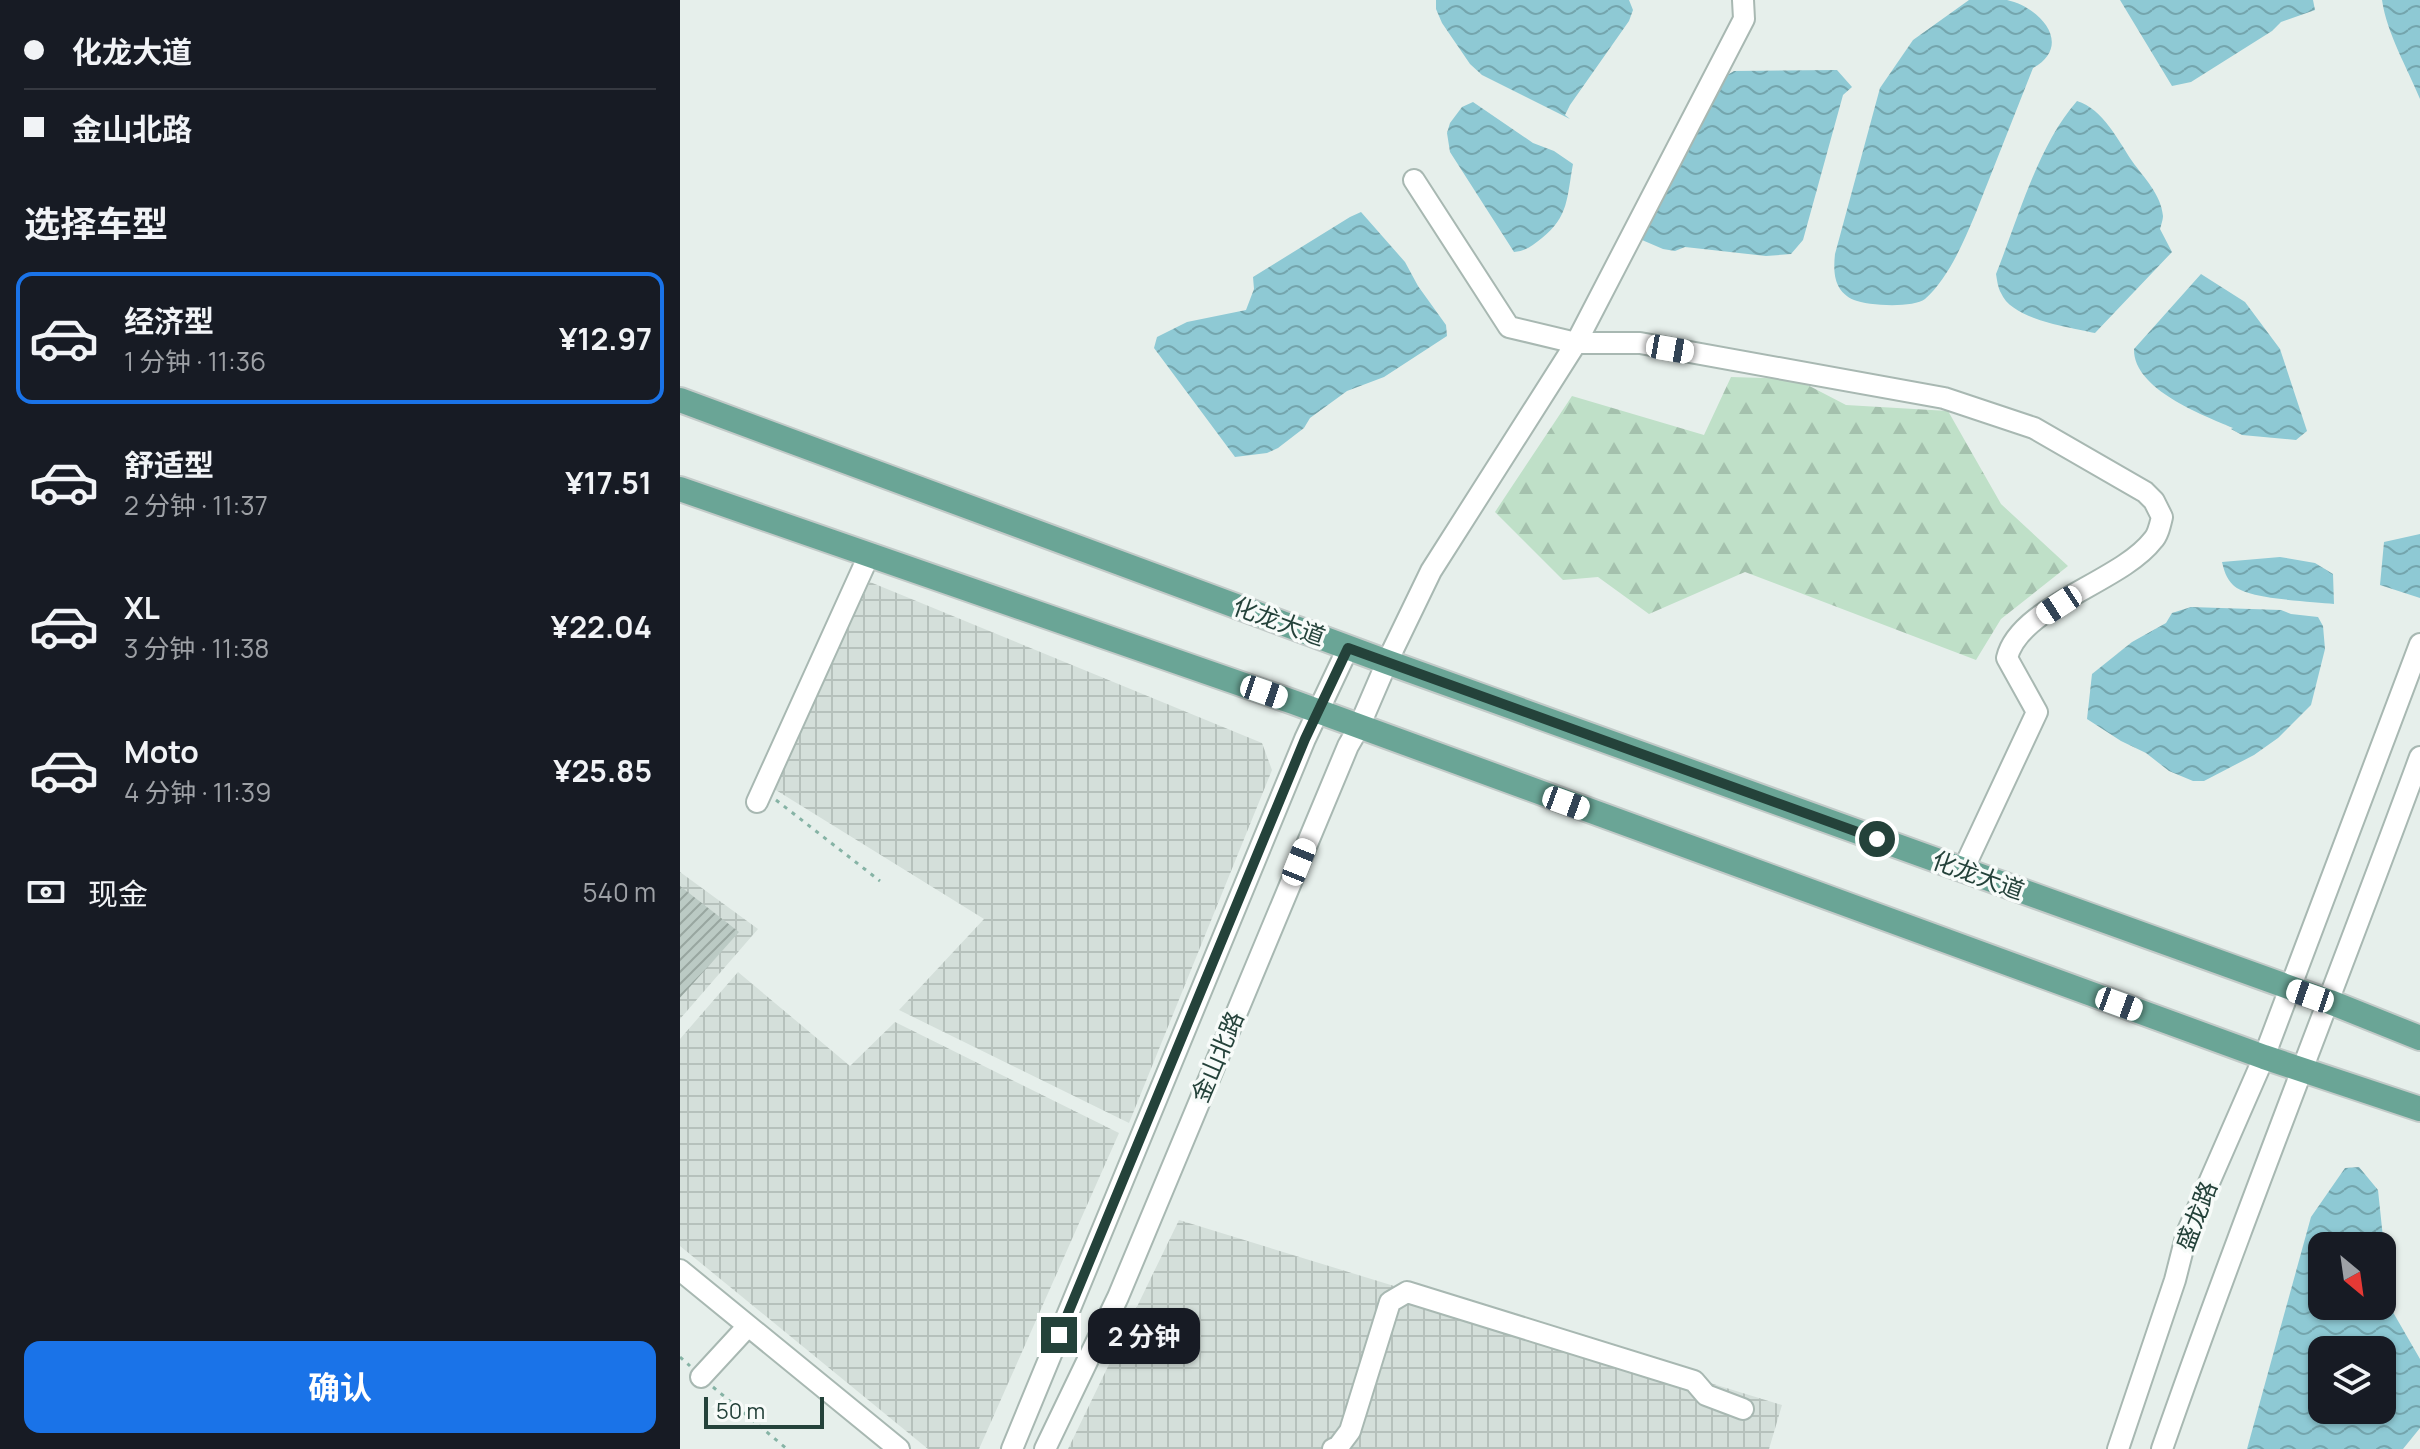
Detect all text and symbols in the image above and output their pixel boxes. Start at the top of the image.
text: 化龙大道 [72,31,192,72]
text: 金山北路 [72,108,192,149]
text: 选择车型 [24,199,168,248]
text: 经济型 [124,300,214,341]
icon: car [28,302,100,374]
text: ¥12.97 [559,318,652,359]
car [1644,333,1696,365]
text: 1 分钟 · 11:36 [124,343,266,379]
text: 舒适型 [124,444,214,485]
icon: car [28,446,100,518]
text: ¥17.51 [565,462,652,503]
text: 2 分钟 · 11:37 [124,487,268,523]
car [2032,582,2086,628]
text: XL [124,587,160,628]
street label: 化龙大道 [1229,589,1330,653]
icon: car [28,590,100,662]
text: ¥22.04 [551,606,652,647]
text: 3 分钟 · 11:38 [124,630,269,666]
car [1237,673,1291,711]
text: Moto [124,731,199,772]
icon: car [28,734,100,806]
text: ¥25.85 [553,750,652,791]
text: 4 分钟 · 11:39 [124,774,271,810]
car [1539,784,1593,822]
route start [1859,821,1895,857]
car [1279,835,1319,889]
street label: 化龙大道 [1928,843,2029,907]
icon: cash [24,870,68,914]
text: 现金 [88,873,148,914]
text: 540 m [583,874,656,910]
car [2283,977,2337,1015]
car [2092,985,2146,1023]
street label: 金山北路 [1183,1006,1251,1107]
street label: 盛龙路 [2167,1176,2224,1255]
north arrow [2308,1232,2396,1320]
map controls [2308,1232,2396,1424]
callout: 2 分钟 [1087,1307,1199,1363]
route end [1041,1317,1077,1353]
text: 2 分钟 [1108,1318,1180,1354]
button: layers [2308,1336,2396,1424]
button: 确认 [24,1341,656,1433]
scale bar [704,1393,824,1429]
text: 50 m [716,1396,765,1426]

